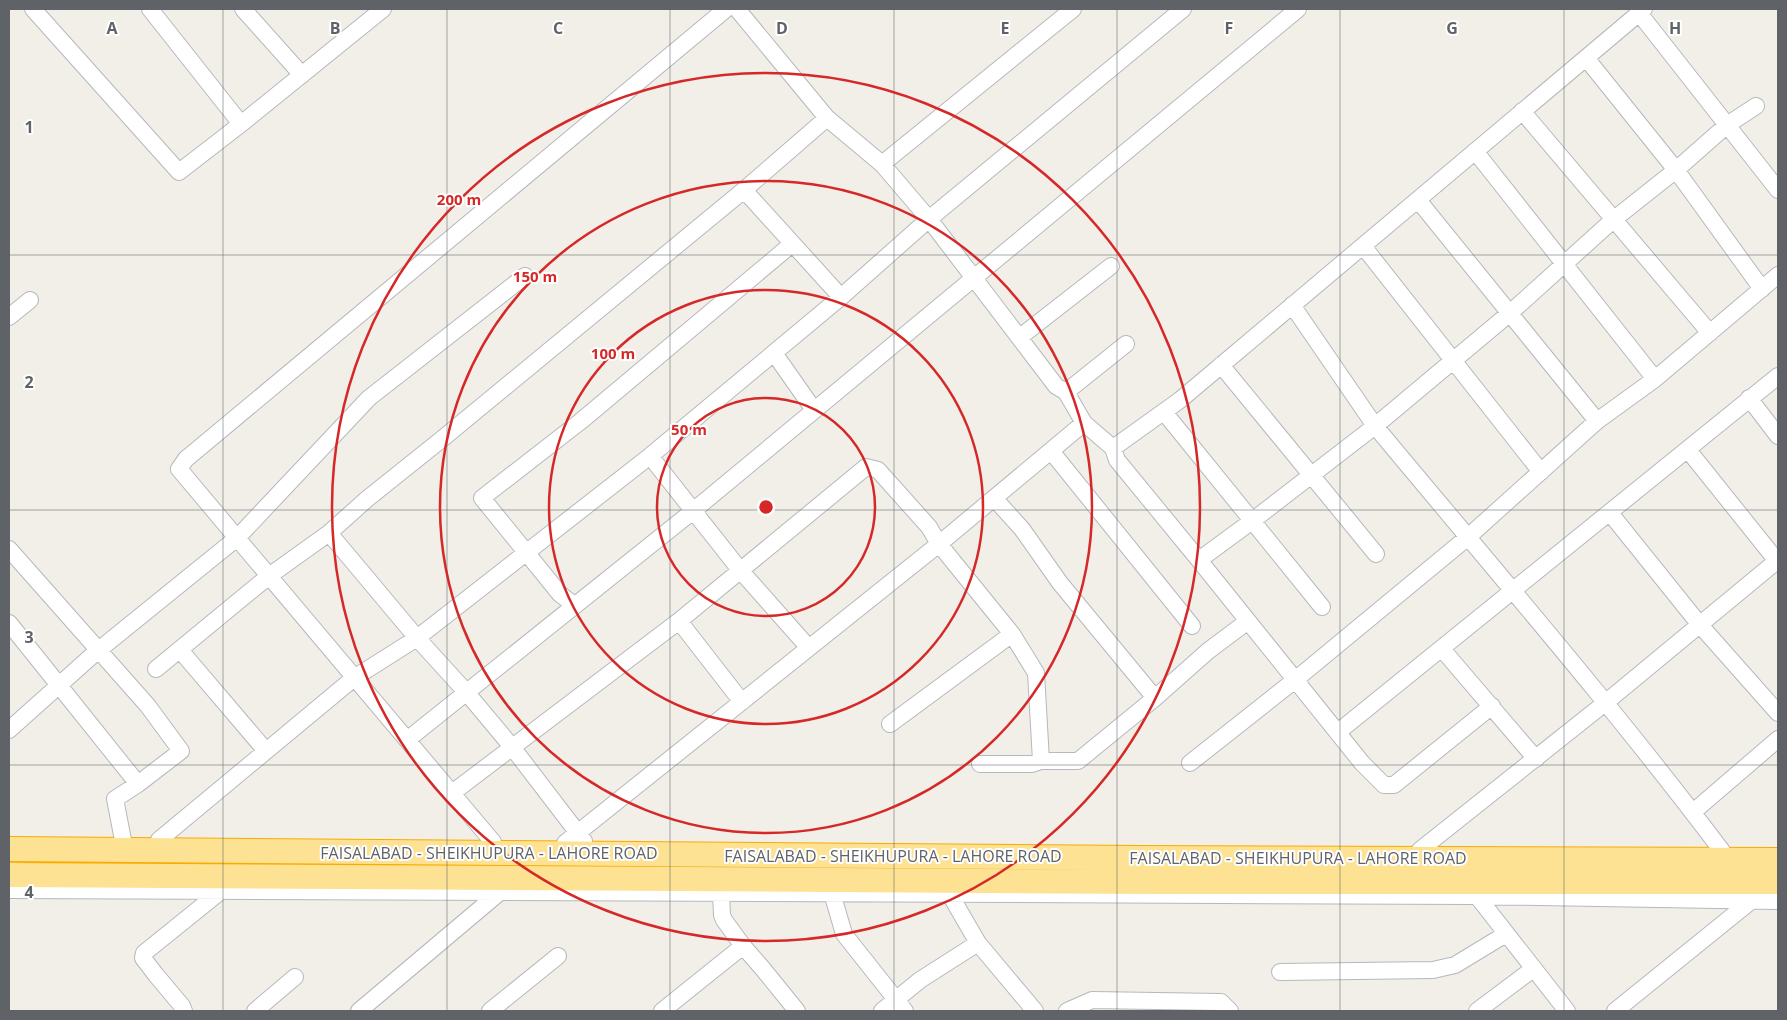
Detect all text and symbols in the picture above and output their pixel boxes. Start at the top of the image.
text: A [106,17,118,39]
text: B [330,17,340,39]
text: C [553,17,563,39]
text: D [776,17,788,39]
text: E [1001,17,1010,39]
text: F [1225,17,1233,39]
text: G [1446,17,1458,39]
text: H [1669,17,1681,39]
text: 1 [24,116,34,138]
text: 200 m [437,189,481,209]
text: 150 m [513,266,557,286]
text: 100 m [591,343,635,363]
text: 2 [24,371,34,393]
text: 50 m [671,419,707,439]
centre of rings [757,498,775,516]
text: 3 [24,626,34,648]
street label: FAISALABAD - SHEIKHUPURA - LAHORE ROAD [320,842,658,864]
street label: FAISALABAD - SHEIKHUPURA - LAHORE ROAD [724,845,1062,867]
street label: FAISALABAD - SHEIKHUPURA - LAHORE ROAD [1129,847,1467,869]
text: 4 [24,881,34,903]

